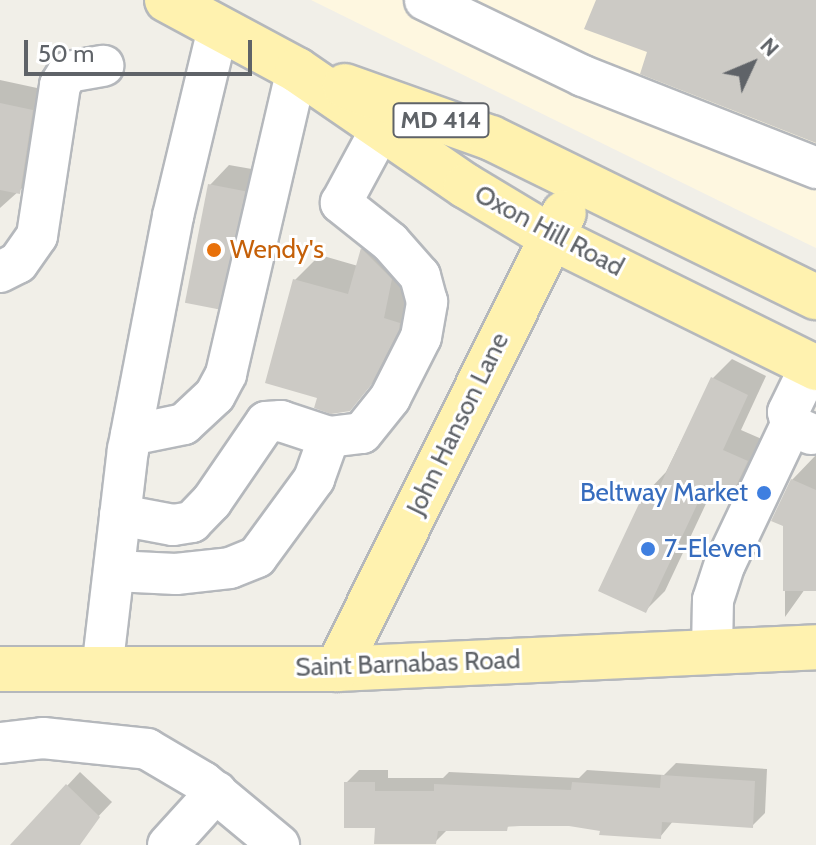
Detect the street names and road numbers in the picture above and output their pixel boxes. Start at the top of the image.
road number: MD 414 [391,100,491,140]
street label: Oxon Hill Road [469,179,629,283]
street label: John Hanson Lane [400,328,516,520]
street label: Saint Barnabas Road [295,644,521,684]

